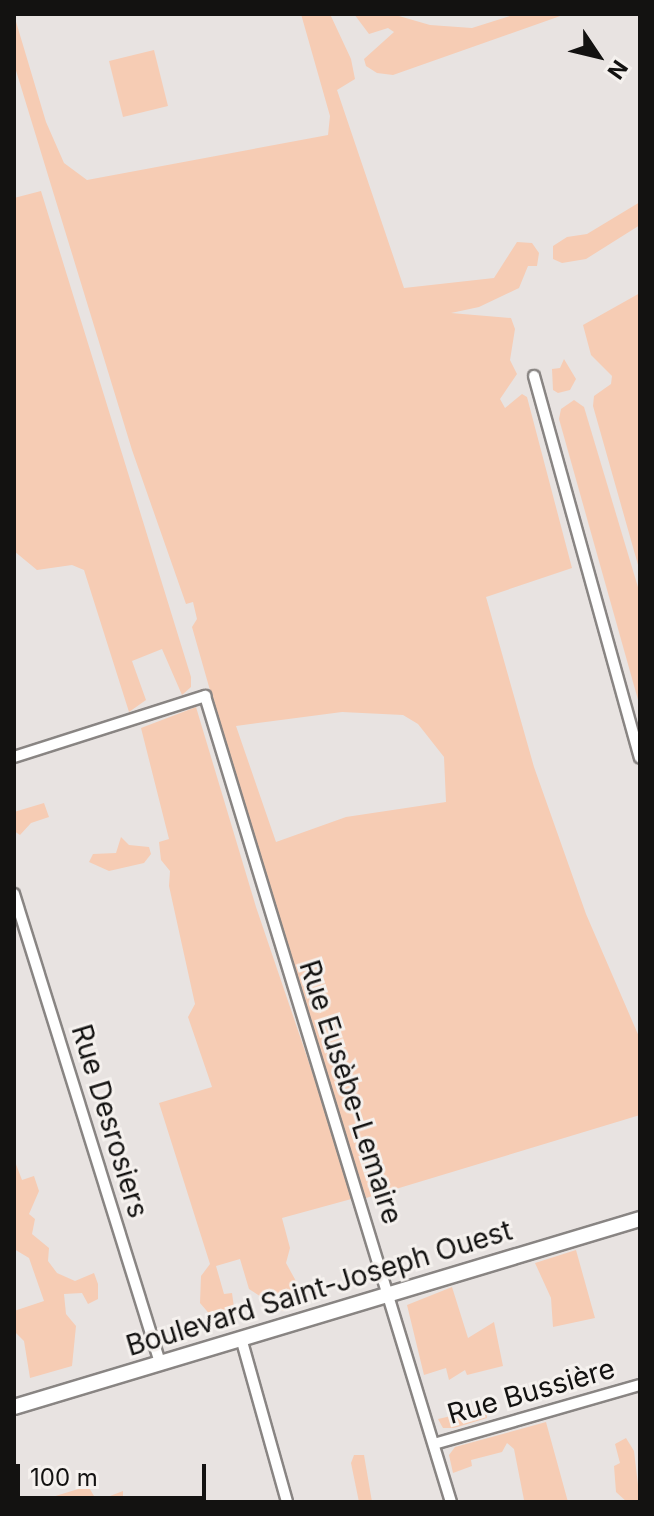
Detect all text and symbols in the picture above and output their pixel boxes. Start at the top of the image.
north arrow [558,16,638,96]
text: N [602,55,633,84]
street label: Rue Eusèbe-Lemaire [293,956,409,1228]
street label: Rue Desrosiers [65,1020,155,1222]
street label: Boulevard Saint-Joseph Ouest [122,1213,516,1363]
street label: Rue Bussière [443,1351,619,1431]
scale bar [20,1448,210,1498]
text: 100 m [30,1463,98,1492]

